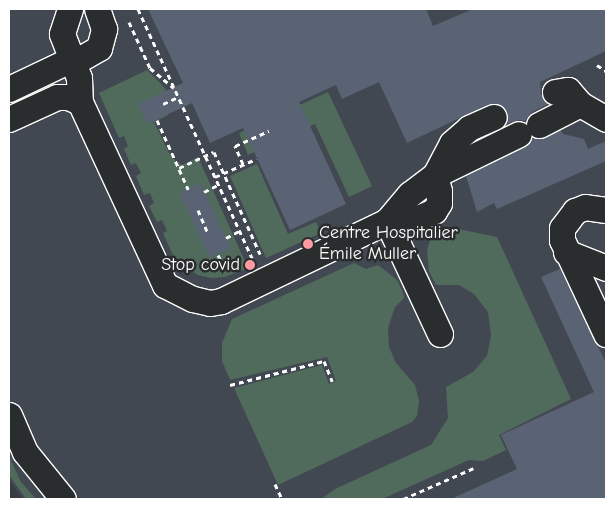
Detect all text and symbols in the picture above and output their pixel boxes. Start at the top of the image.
place label: Centre Hospitalier Émile Muller [319,223,458,266]
marker: Centre Hospitalier Émile Muller [301,237,315,251]
place label: Stop covid [161,254,240,276]
marker: Stop covid [244,259,256,271]

